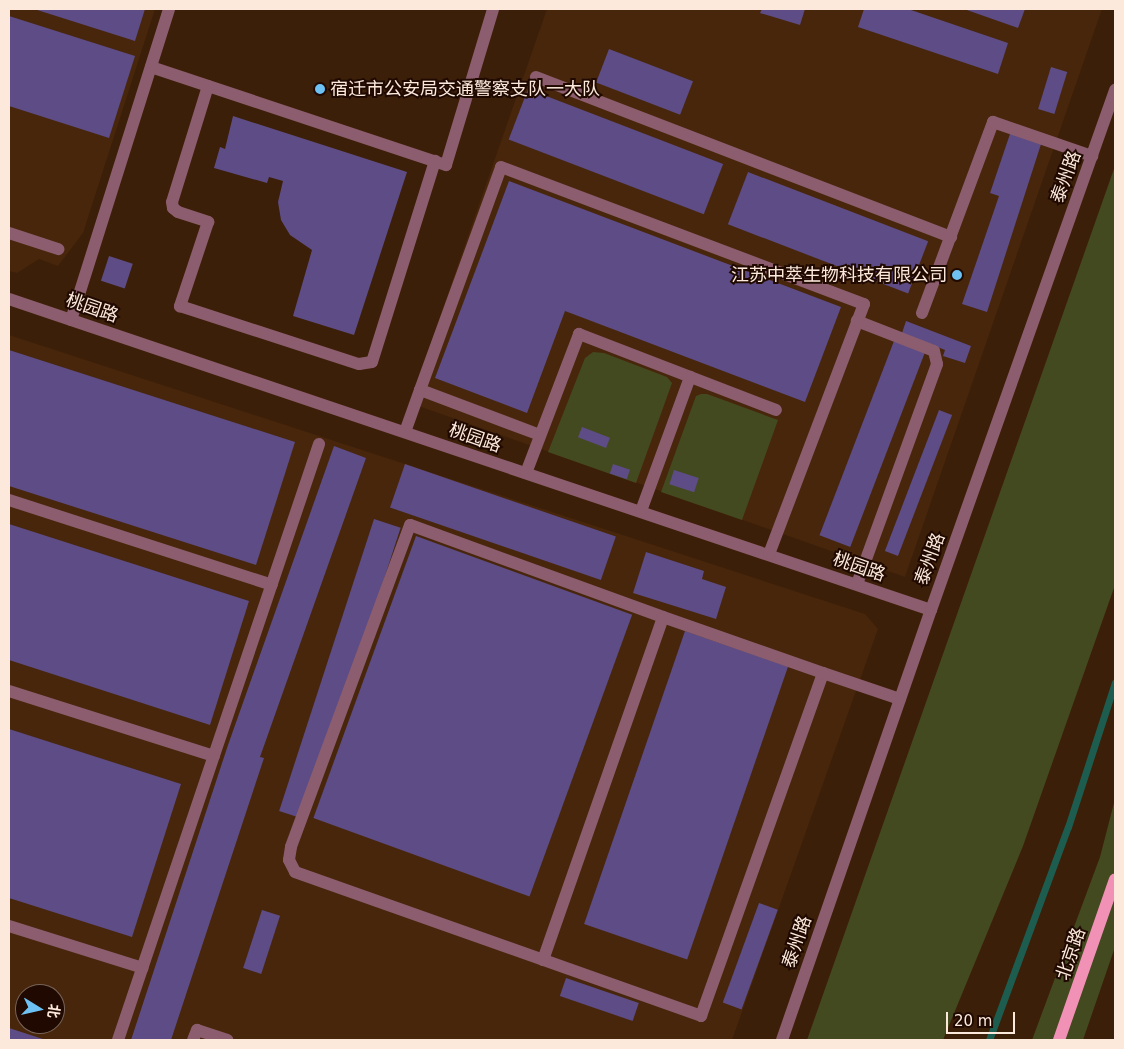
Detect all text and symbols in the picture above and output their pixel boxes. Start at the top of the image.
place label: 宿迁市公安局交通警察支队一大队 [330,78,600,100]
marker: 宿迁市公安局交通警察支队一大队 [314,83,326,95]
street label: 泰州路 [1047,148,1085,206]
place label: 江苏中萃生物科技有限公司 [731,264,947,286]
marker: 江苏中萃生物科技有限公司 [951,269,963,281]
street label: 桃园路 [63,289,121,327]
street label: 桃园路 [446,419,504,457]
street label: 泰州路 [911,530,949,588]
street label: 桃园路 [830,548,888,586]
street label: 泰州路 [778,913,816,971]
street label: 北京路 [1052,925,1090,983]
north arrow [15,984,65,1034]
scale bar [949,1002,1018,1034]
text: 北 [45,1003,63,1019]
text: 20 m [954,1012,992,1030]

